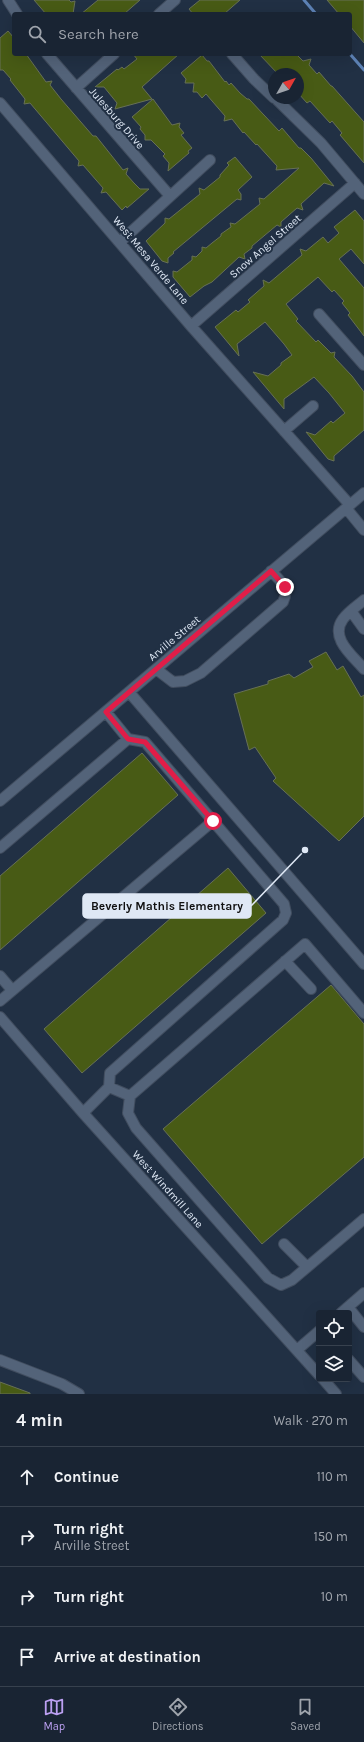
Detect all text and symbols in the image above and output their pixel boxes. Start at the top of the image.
search box [12,12,352,56]
icon: search [26,23,48,45]
text: Search here [58,25,139,43]
north arrow [268,68,304,104]
street label: Julesburg Drive [86,85,147,152]
street label: Snow Angel Street [227,212,304,281]
street label: West Mesa Verde Lane [110,214,191,307]
route end [276,578,294,596]
street label: Arville Street [146,613,203,664]
route start [204,812,222,830]
callout: Beverly Mathis Elementary [83,894,251,918]
text: Beverly Mathis Elementary [91,899,243,913]
street label: West Windmill Lane [129,1148,206,1231]
map controls [316,1310,352,1382]
button: locate [316,1310,352,1346]
button: layers [316,1346,352,1382]
text: 4 min [16,1410,63,1430]
text: Walk · 270 m [274,1413,348,1428]
icon: ahead [16,1466,38,1488]
text: Continue [54,1468,119,1486]
text: 110 m [316,1469,348,1484]
text: Turn right [54,1520,124,1538]
icon: right [16,1526,38,1548]
text: 150 m [313,1529,348,1544]
text: Arville Street [54,1538,129,1553]
icon: right [16,1586,38,1608]
text: Turn right [54,1588,124,1606]
text: 10 m [321,1589,348,1604]
icon: arrive [16,1646,38,1668]
text: Arrive at destination [54,1648,201,1666]
tab: Map [43,1696,65,1733]
tab: Directions [152,1696,204,1733]
tab: Saved [290,1696,321,1733]

